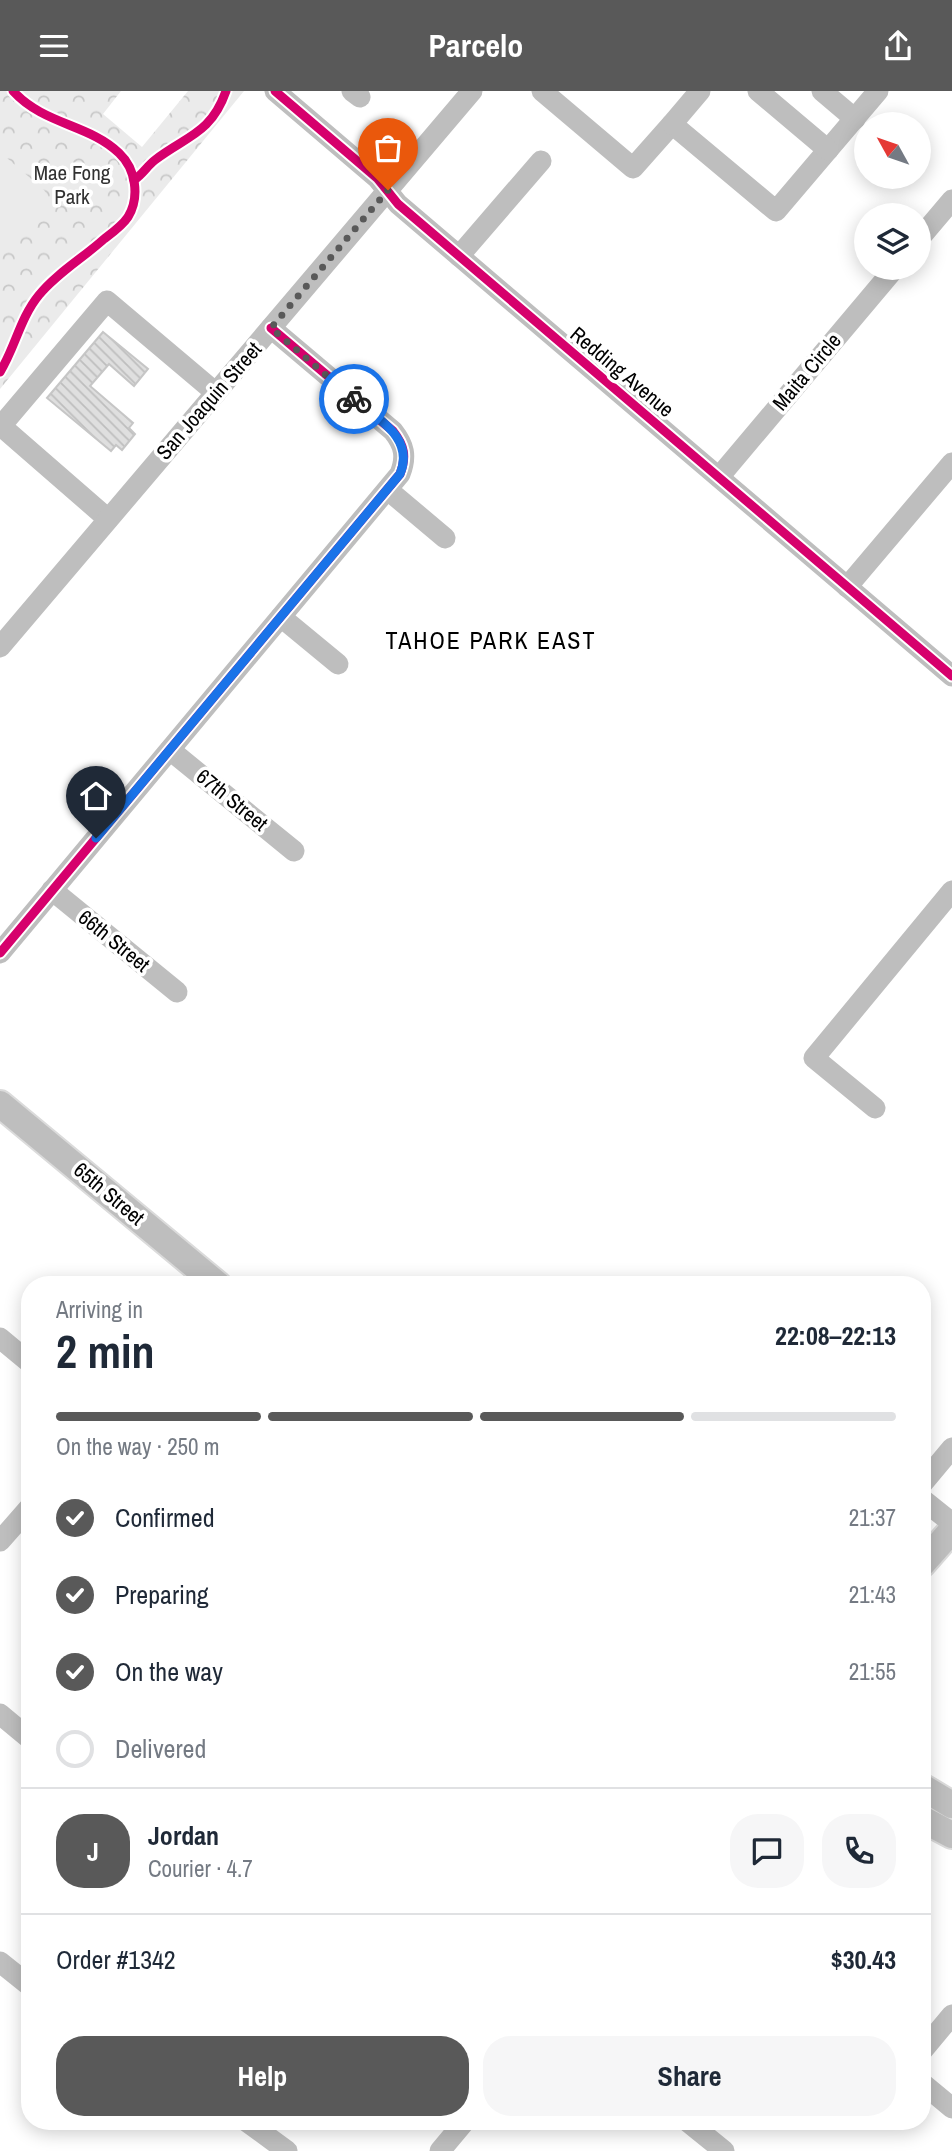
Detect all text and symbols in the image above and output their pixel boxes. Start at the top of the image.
text: Parcelo [429,24,523,67]
icon: menu [35,27,73,65]
icon: share [879,27,917,65]
north arrow [854,112,931,189]
map controls [854,112,931,280]
pin [358,118,418,190]
icon: bag [369,129,407,167]
park label: Mae Fong Park [34,158,111,211]
button: layers [854,203,931,280]
street label: Redding Avenue [564,320,680,424]
street label: Maita Circle [766,327,848,417]
street label: San Joaquin Street [149,335,268,466]
courier [319,364,389,434]
icon: bike [335,380,373,418]
district label: TAHOE PARK EAST [386,624,596,656]
street label: 67th Street [190,762,274,838]
pin [66,766,126,838]
icon: home [77,777,115,815]
street label: 66th Street [72,903,156,979]
street label: 65th Street [68,1155,151,1232]
text: Arriving in [56,1294,143,1325]
text: 22:08–22:13 [775,1318,896,1353]
text: 2 min [56,1320,155,1382]
text: On the way · 250 m [56,1431,220,1462]
icon: check [56,1499,94,1537]
text: Confirmed [115,1500,215,1535]
text: 21:37 [849,1502,896,1533]
icon: check [56,1576,94,1614]
text: Preparing [115,1577,209,1612]
text: 21:43 [849,1579,896,1610]
icon: check [56,1653,94,1691]
text: On the way [115,1654,223,1689]
text: 21:55 [849,1656,896,1687]
text: Delivered [115,1731,206,1766]
button: chat [730,1814,804,1888]
button: phone [822,1814,896,1888]
text: Jordan [148,1818,219,1853]
text: J [87,1834,99,1869]
text: Courier · 4.7 [148,1853,253,1884]
text: Order #1342 [56,1942,176,1977]
text: $30.43 [831,1942,896,1977]
button: Help [56,2036,469,2116]
button: Share [483,2036,896,2116]

